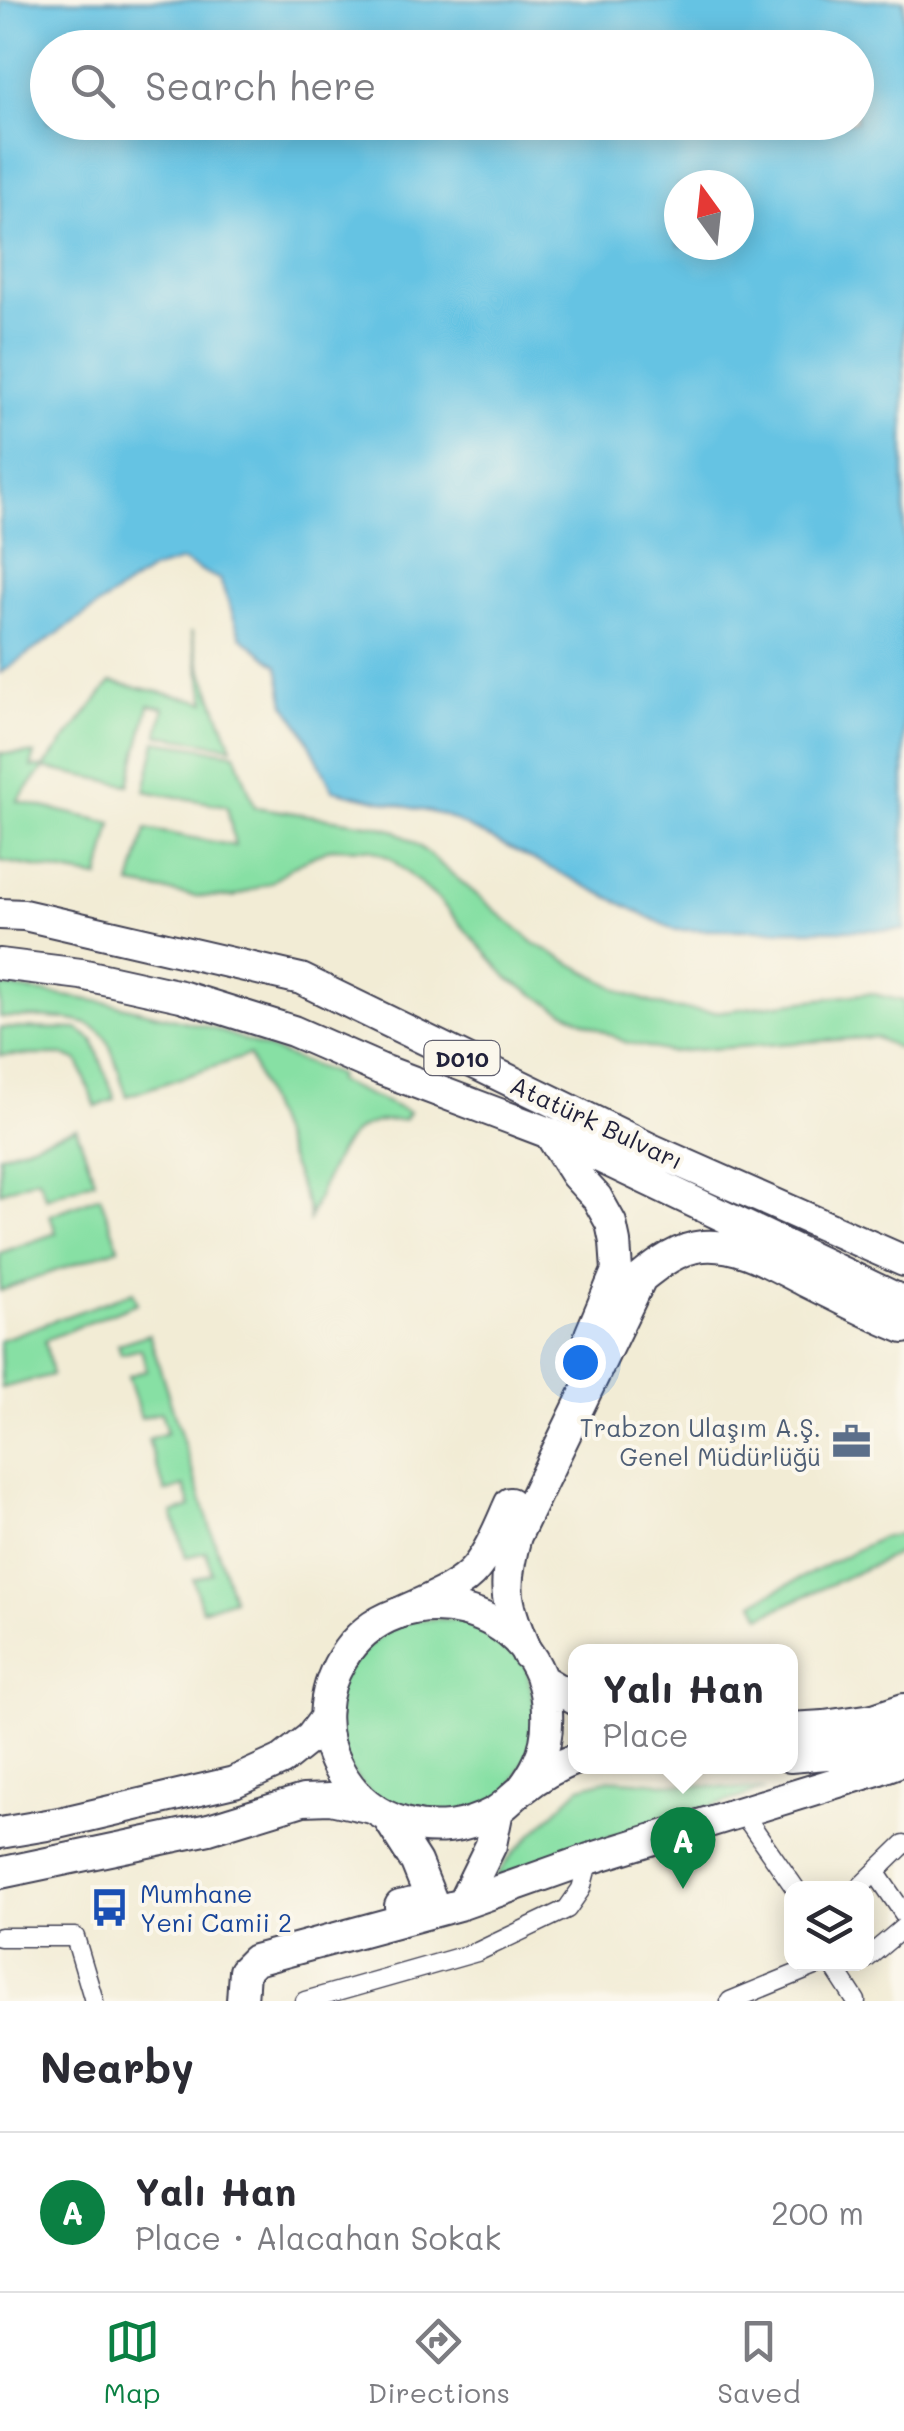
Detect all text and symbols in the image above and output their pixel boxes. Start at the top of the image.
search box [30,30,874,140]
icon: search [65,58,120,113]
text: Search here [145,60,376,110]
north arrow [664,170,754,260]
road number: D010 [424,1041,500,1075]
street label: Atatürk Bulvarı [505,1068,689,1176]
your location [555,1337,606,1388]
place label: Trabzon Ulaşım A.Ş. Genel Müdürlüğü [580,1411,821,1472]
office icon: Trabzon Ulaşım A.Ş. Genel Müdürlüğü [830,1420,872,1462]
popup [568,1644,798,1774]
text: Yalı Han [602,1663,764,1713]
text: Place [602,1713,689,1755]
pin: A [650,1806,716,1889]
place label: Mumhane Yeni Camii 2 [140,1877,292,1938]
map controls [784,1881,874,1971]
button: layers [784,1881,874,1971]
bus stop icon: Mumhane Yeni Camii 2 [89,1886,131,1928]
text: Nearby [40,2039,194,2094]
text: Yalı Han [135,2166,296,2216]
text: A [61,2191,84,2233]
text: 200 m [771,2191,864,2233]
text: Place · Alacahan Sokak [135,2216,501,2258]
tab: Map [104,2314,161,2410]
tab: Directions [368,2314,510,2410]
tab: Saved [717,2314,800,2410]

